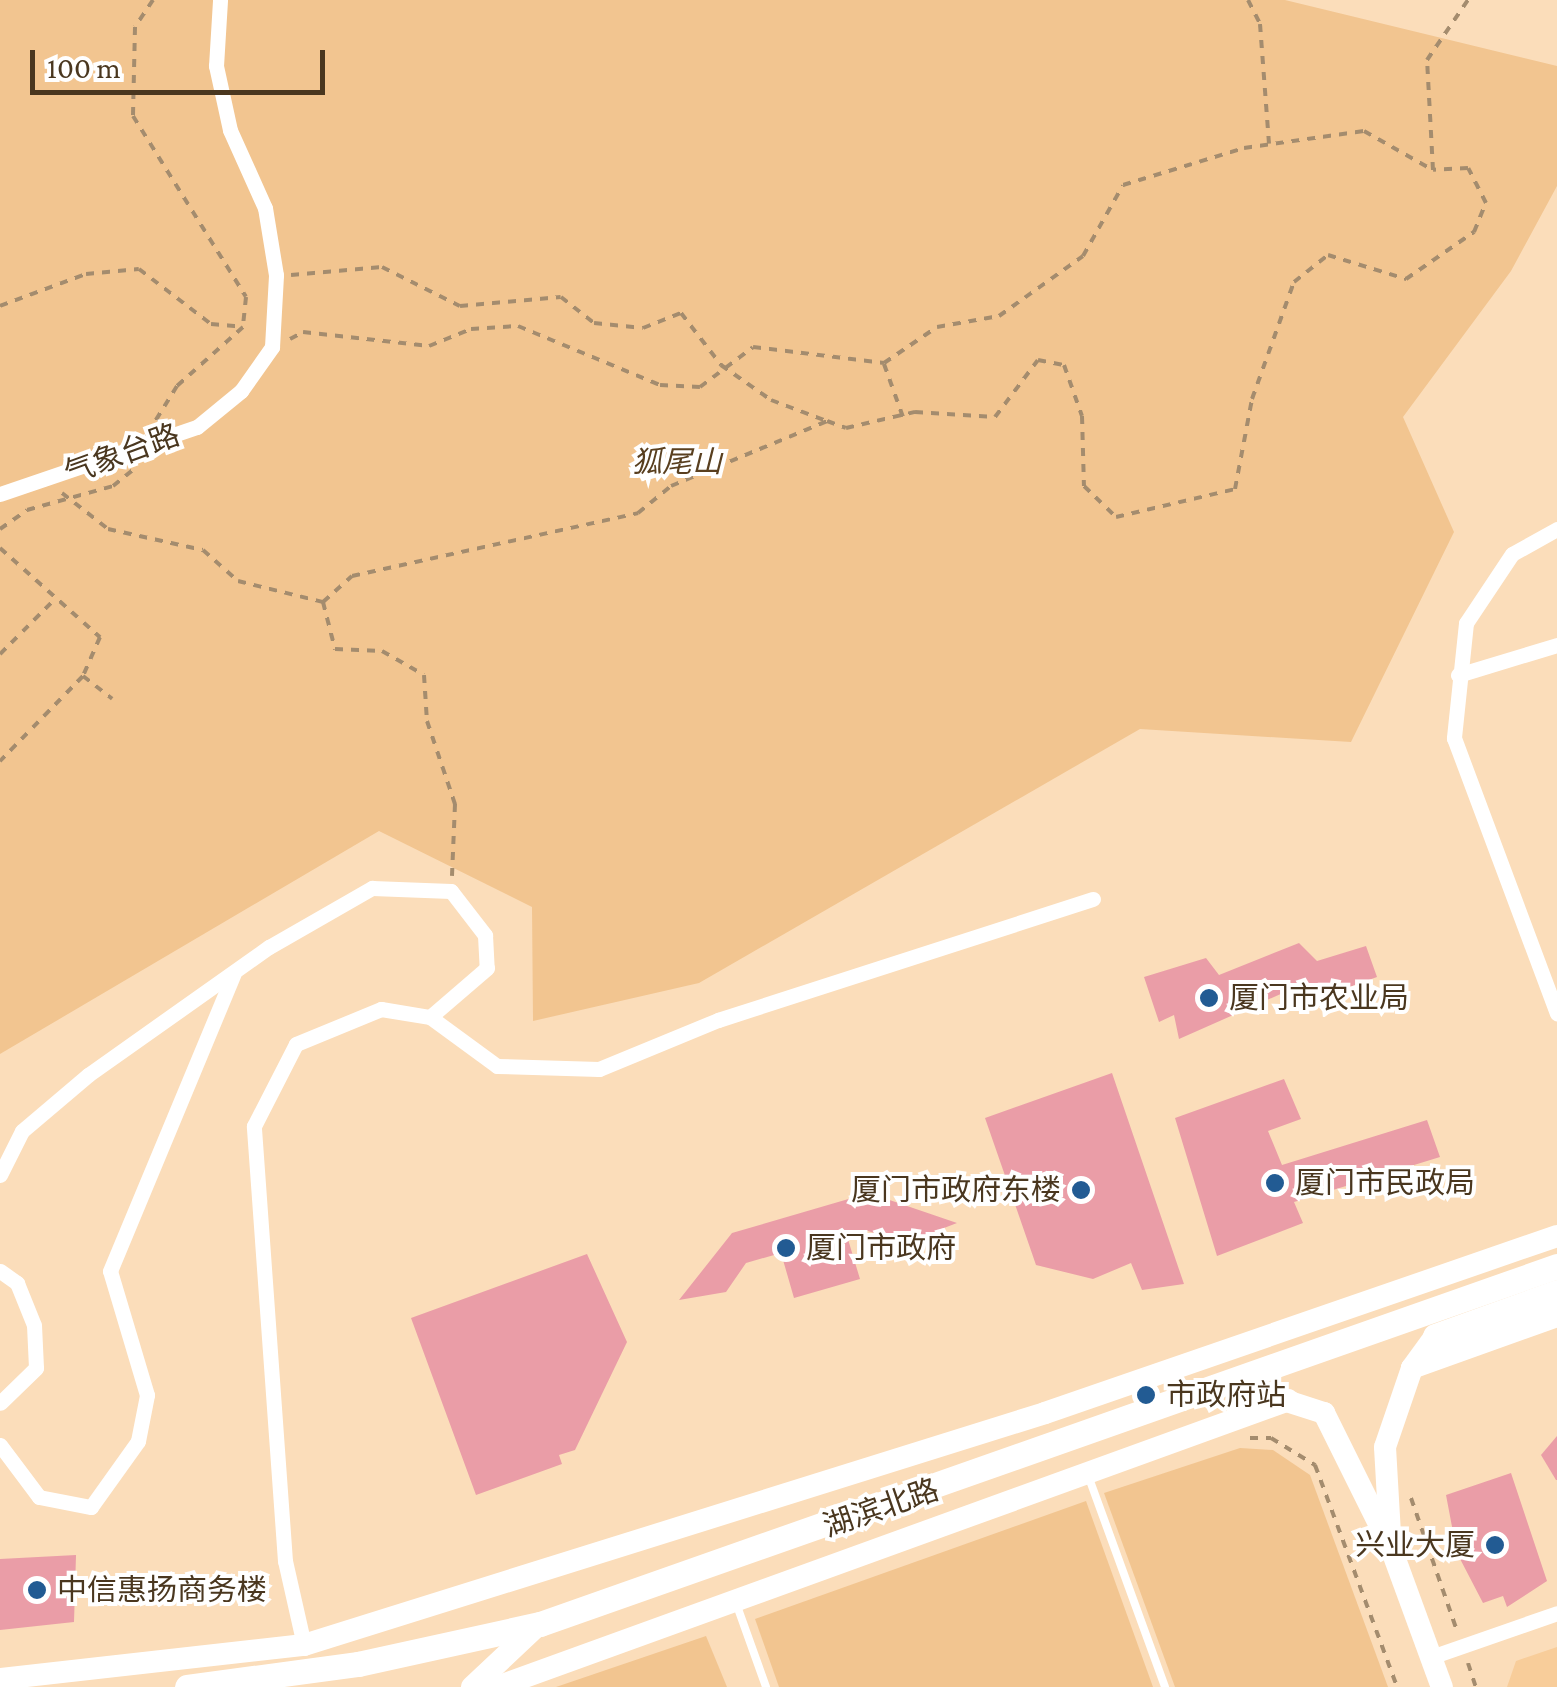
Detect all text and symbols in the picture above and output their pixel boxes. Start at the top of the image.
scale bar [35,30,330,92]
text: 100 m [47,51,121,84]
street label: 气象台路 [59,417,185,491]
park label: 狐尾山 [632,444,722,480]
place label: 厦门市农业局 [1229,980,1409,1016]
marker: 厦门市农业局 [1198,987,1220,1009]
place label: 厦门市民政局 [1295,1165,1475,1201]
place label: 厦门市政府东楼 [851,1172,1061,1208]
marker: 厦门市民政局 [1264,1172,1286,1194]
marker: 厦门市政府东楼 [1070,1179,1092,1201]
place label: 厦门市政府 [806,1230,956,1266]
marker: 厦门市政府 [775,1237,797,1259]
place label: 市政府站 [1166,1377,1286,1413]
marker: 市政府站 [1135,1384,1157,1406]
street label: 湖滨北路 [818,1471,944,1545]
place label: 兴业大厦 [1355,1527,1475,1563]
marker: 兴业大厦 [1484,1534,1506,1556]
place label: 中信惠扬商务楼 [57,1572,267,1608]
marker: 中信惠扬商务楼 [26,1579,48,1601]

